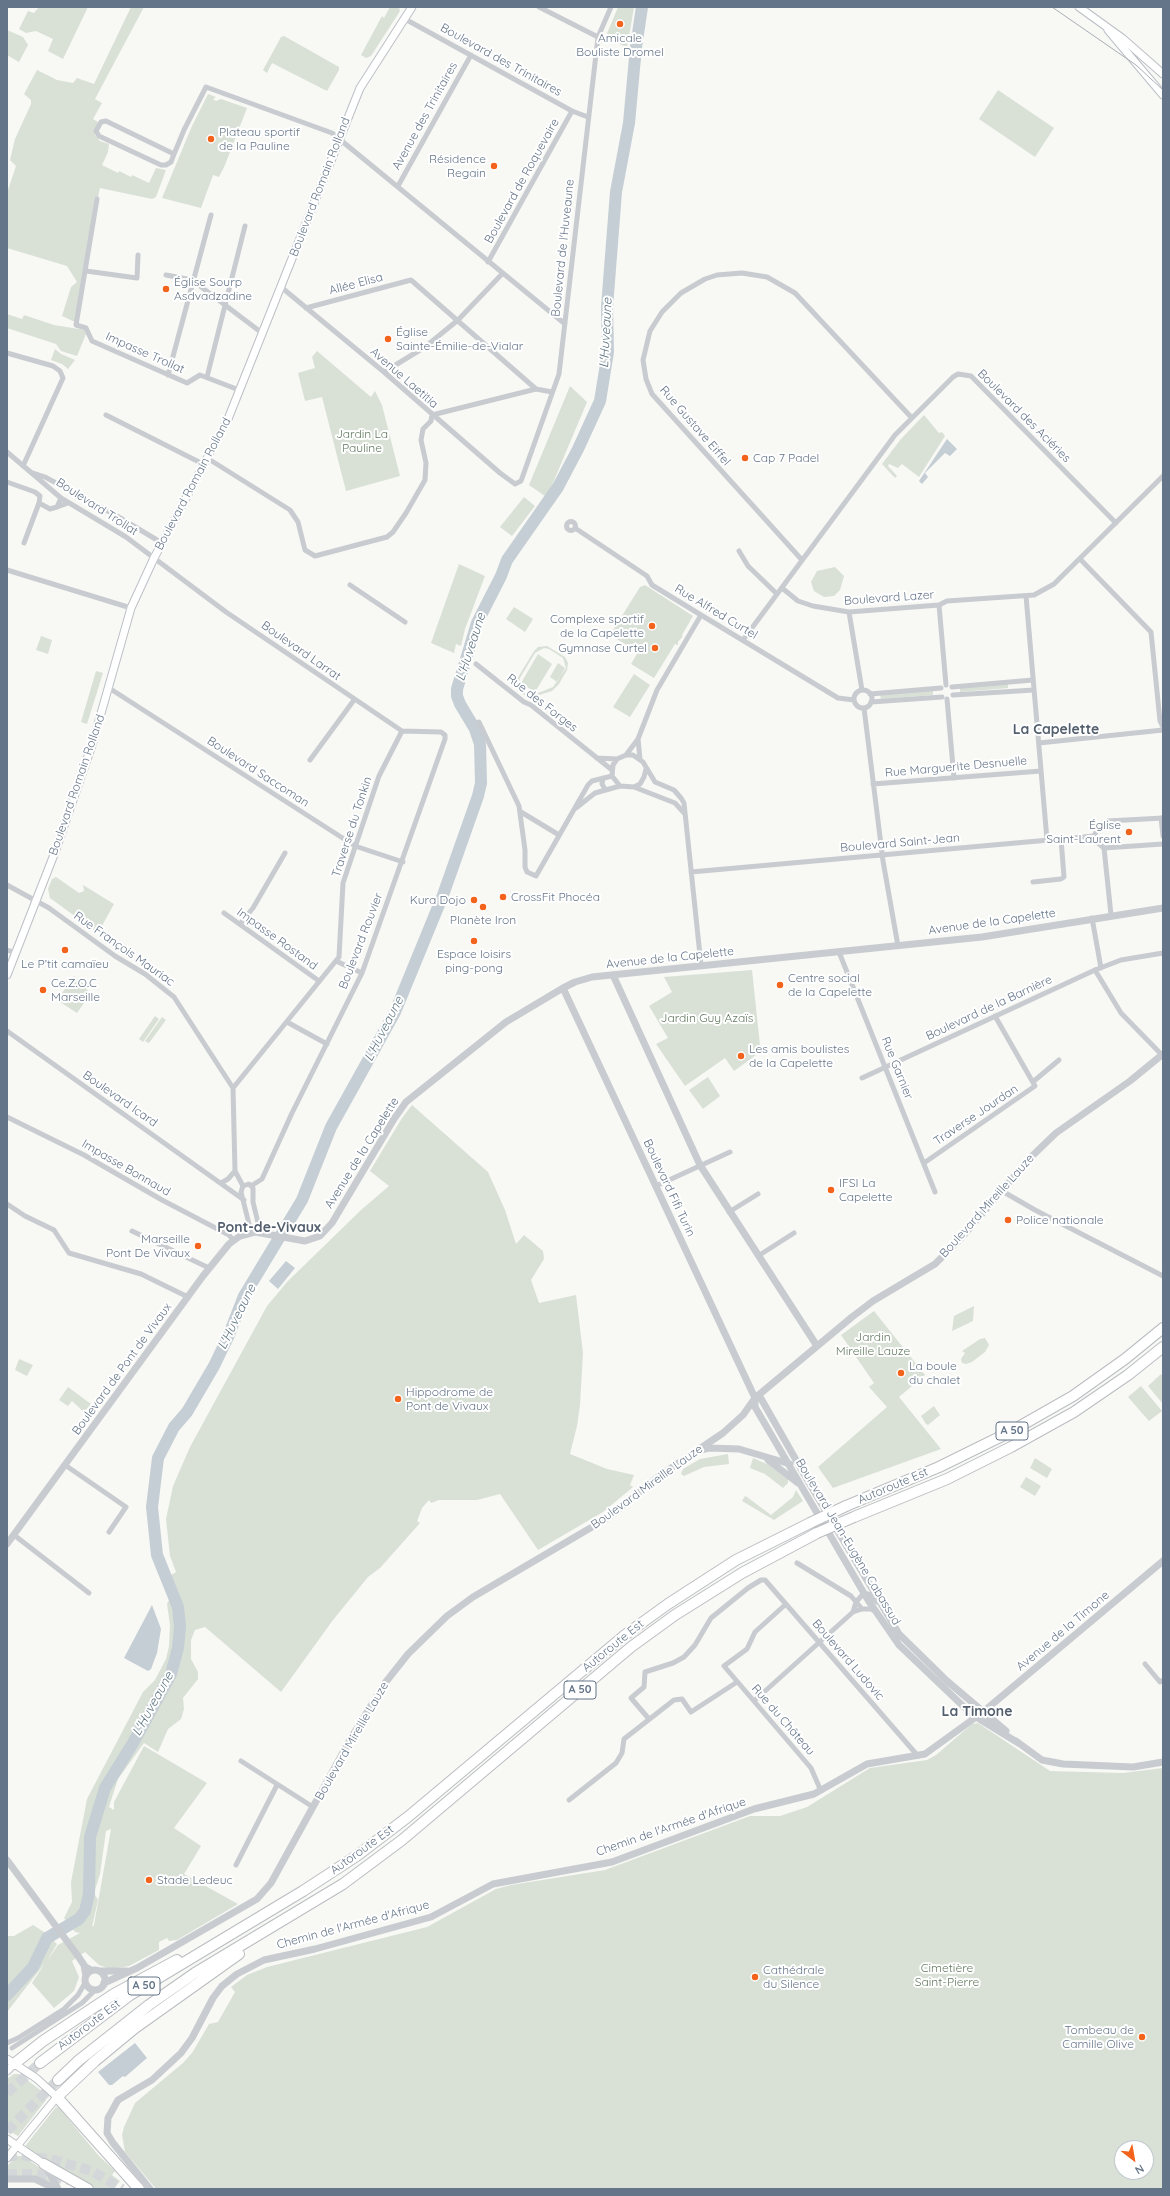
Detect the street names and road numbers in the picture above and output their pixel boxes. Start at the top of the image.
street label: Boulevard des Trinitaires [438,21,564,99]
street label: Avenue des Trinitaires [389,60,461,172]
street label: Boulevard Romain Rolland [287,115,353,259]
street label: Boulevard de Roquevaire [482,116,562,246]
street label: Boulevard de l'Huveaune [549,178,577,318]
street label: Allée Elisa [328,270,384,298]
street label: Impasse Trollat [103,329,187,377]
street label: Avenue Laetitia [367,345,441,411]
street label: Boulevard des Aciéries [974,366,1074,466]
street label: Rue Gustave Eiffel [657,383,733,469]
street label: Boulevard Romain Rolland [152,415,234,553]
street label: Boulevard Trollat [53,475,141,539]
street label: Rue Alfred Curtel [672,582,760,642]
street label: Boulevard Lazer [843,588,935,608]
street label: Boulevard Larrat [258,618,344,684]
street label: Rue des Forges [504,671,580,735]
street label: Boulevard Romain Rolland [46,713,108,857]
street label: Boulevard Saccoman [204,734,312,810]
street label: Rue Marguerite Desnuelle [884,754,1028,780]
street label: Traverse du Tonkin [329,775,375,879]
street label: Boulevard Saint-Jean [840,831,960,855]
street label: Boulevard Rouvier [336,891,386,991]
street label: Impasse Rostand [234,905,320,973]
street label: Avenue de la Capelette [927,906,1057,938]
street label: Rue François Mauriac [71,909,177,989]
street label: Avenue de la Capelette [605,944,735,972]
street label: Boulevard de la Barnière [924,972,1054,1044]
street label: Rue Garnier [878,1035,916,1101]
street label: Boulevard Icard [80,1068,160,1130]
street label: Traverse Jourdan [931,1082,1021,1148]
street label: Avenue de la Capelette [322,1095,402,1211]
street label: Impasse Bonnaud [79,1137,173,1199]
street label: Boulevard Fifi Turin [640,1137,698,1239]
street label: Boulevard Mireille Lauze [937,1151,1037,1261]
street label: Boulevard de Pont de Vivaux [69,1300,175,1438]
road number: A 50 [996,1422,1028,1440]
street label: Boulevard Mireille Lauze [588,1442,706,1532]
street label: Boulevard Jean-Eugène Cabassud [792,1456,904,1628]
street label: Autoroute Est [856,1465,930,1507]
street label: Avenue de la Timone [1014,1588,1112,1674]
street label: Autoroute Est [579,1617,647,1675]
street label: Boulevard Ludovic [809,1617,887,1703]
street label: Boulevard Mireille Lauze [312,1679,392,1803]
road number: A 50 [564,1681,596,1699]
street label: Rue du Château [748,1682,818,1758]
street label: Chemin de l'Armée d'Afrique [594,1795,748,1859]
street label: Autoroute Est [328,1822,396,1878]
street label: Chemin de l'Armée d'Afrique [275,1898,431,1952]
road number: A 50 [128,1977,160,1995]
street label: Autoroute Est [55,1997,123,2053]

